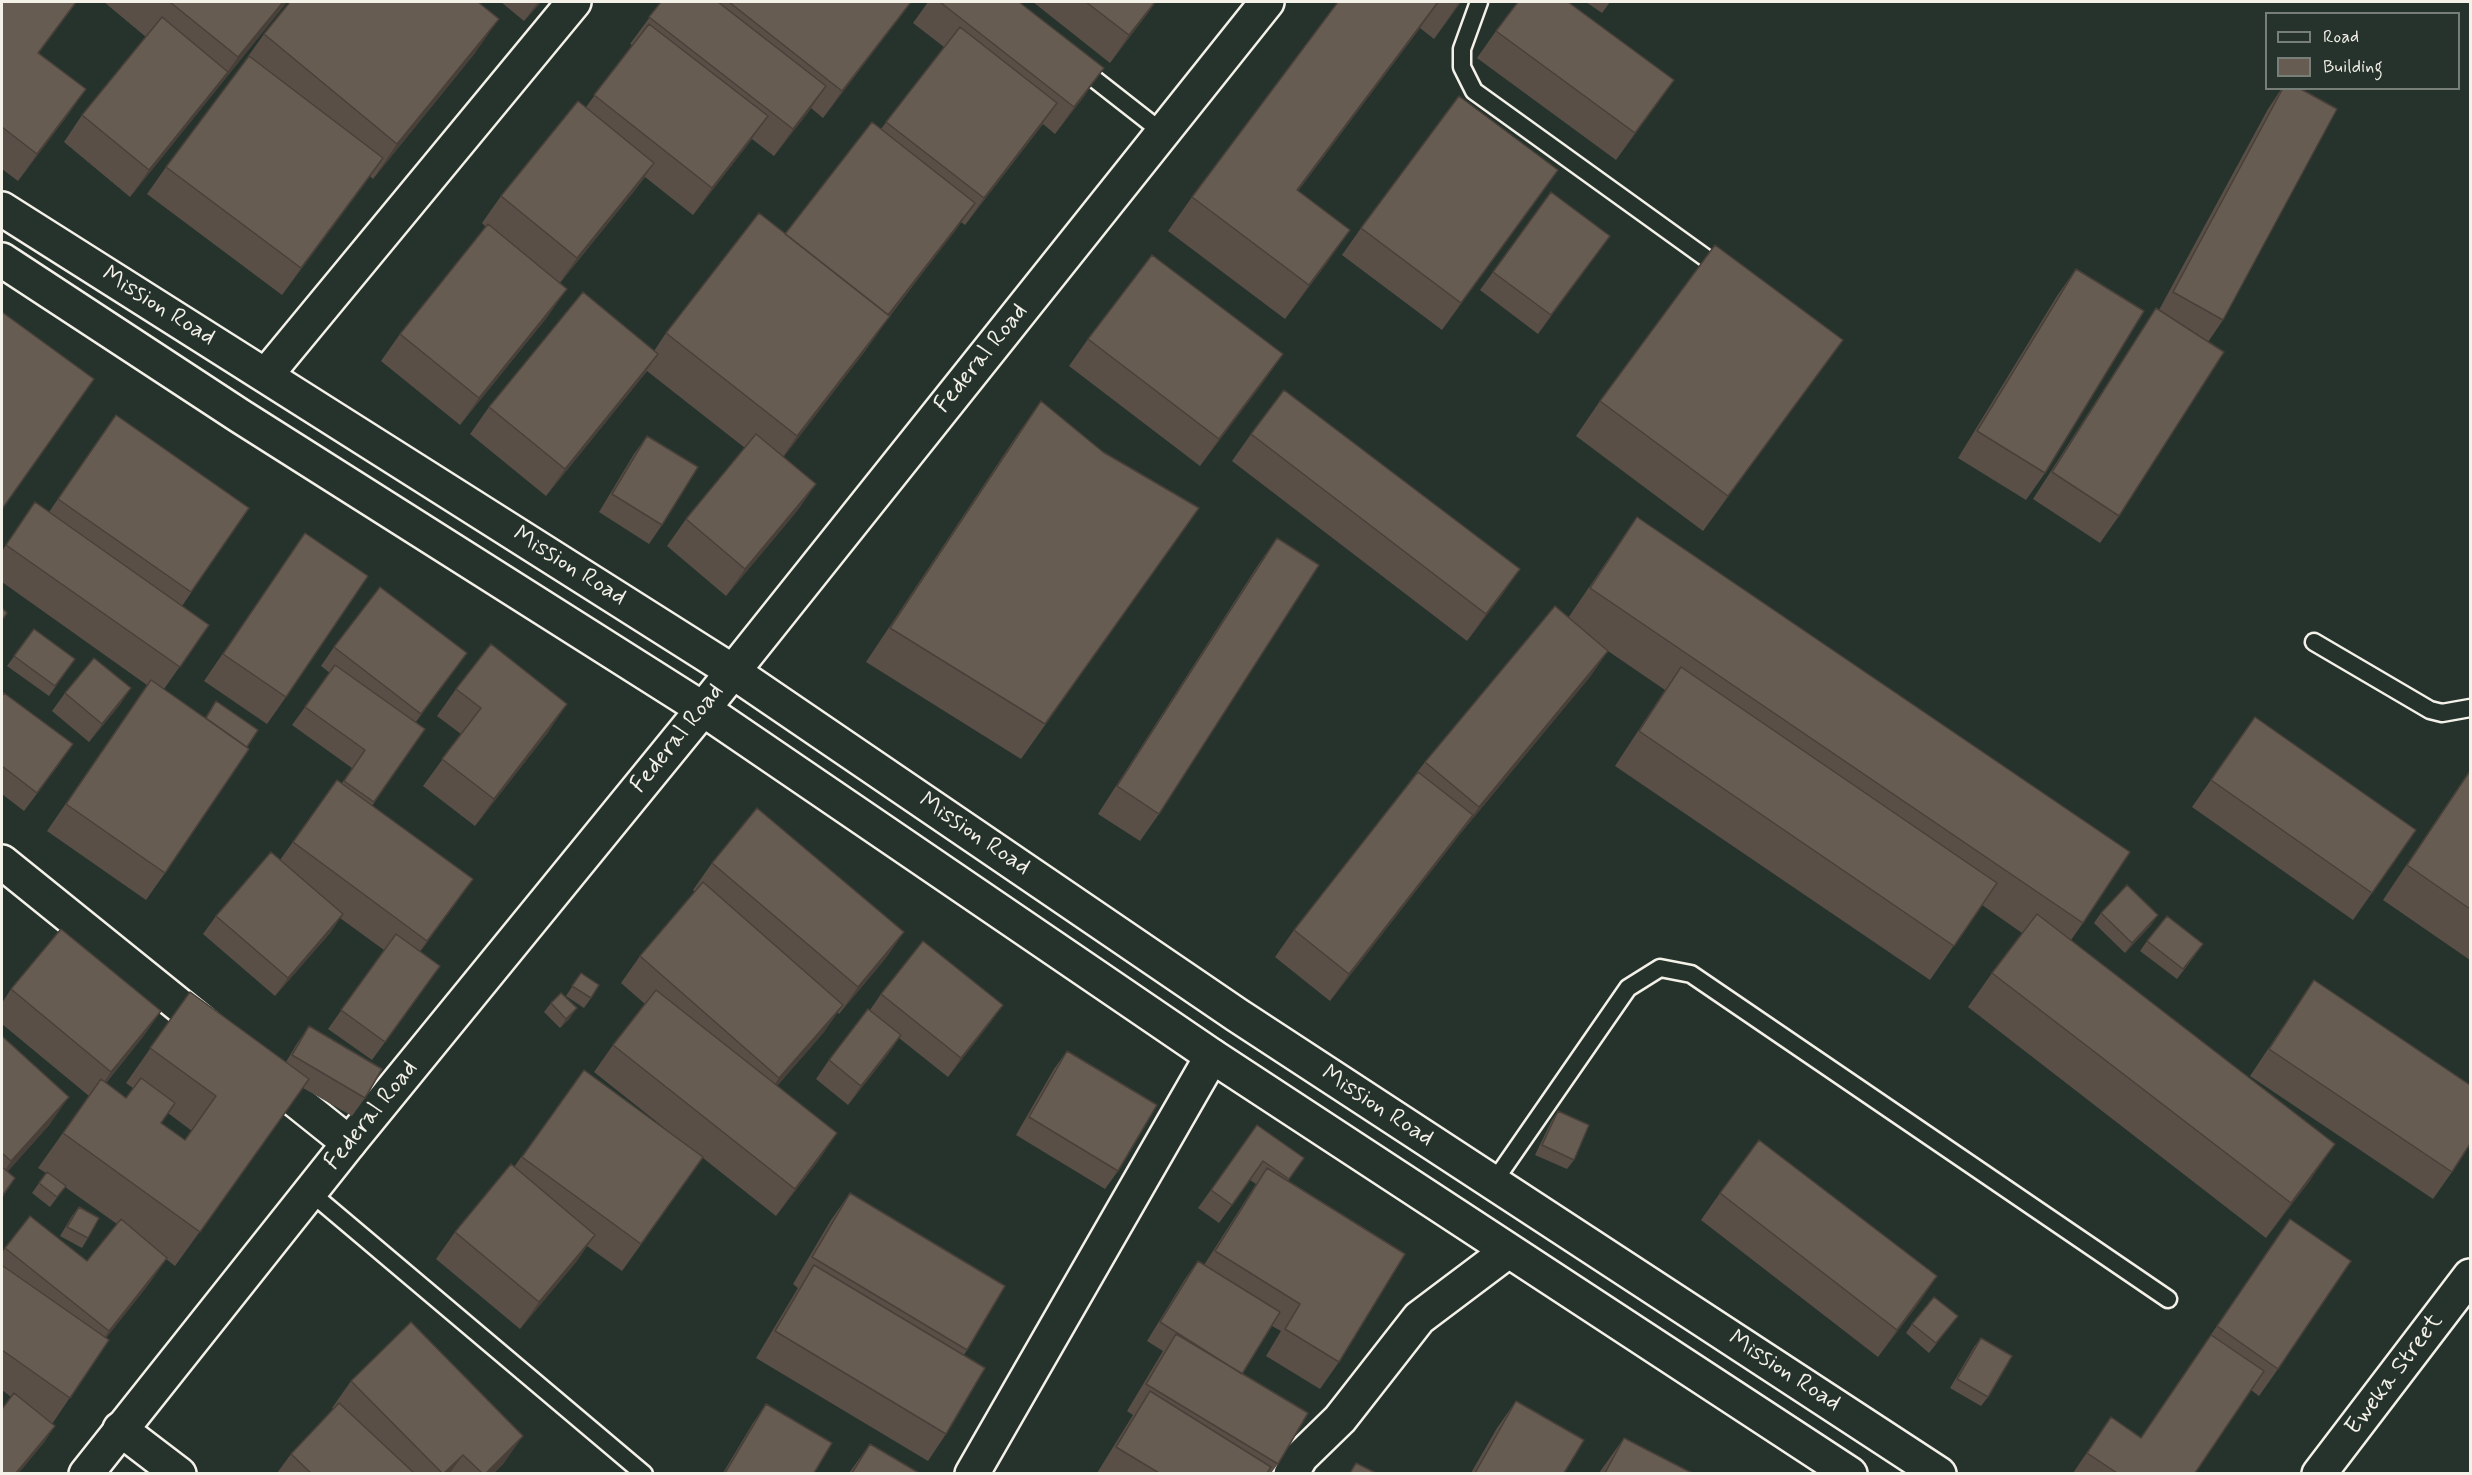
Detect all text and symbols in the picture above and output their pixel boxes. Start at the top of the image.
legend [2265,12,2460,90]
text: Road [2323,25,2359,49]
text: Building [2323,55,2383,79]
street label: Mission Road [96,261,220,353]
street label: Federal Road [929,298,1035,420]
street label: Mission Road [507,521,631,613]
street label: Federal Road [625,678,731,800]
street label: Mission Road [913,787,1035,883]
street label: Federal Road [319,1055,425,1177]
street label: Mission Road [1315,1060,1439,1154]
street label: Eweka Street [2340,1309,2450,1441]
street label: Mission Road [1722,1325,1846,1419]

